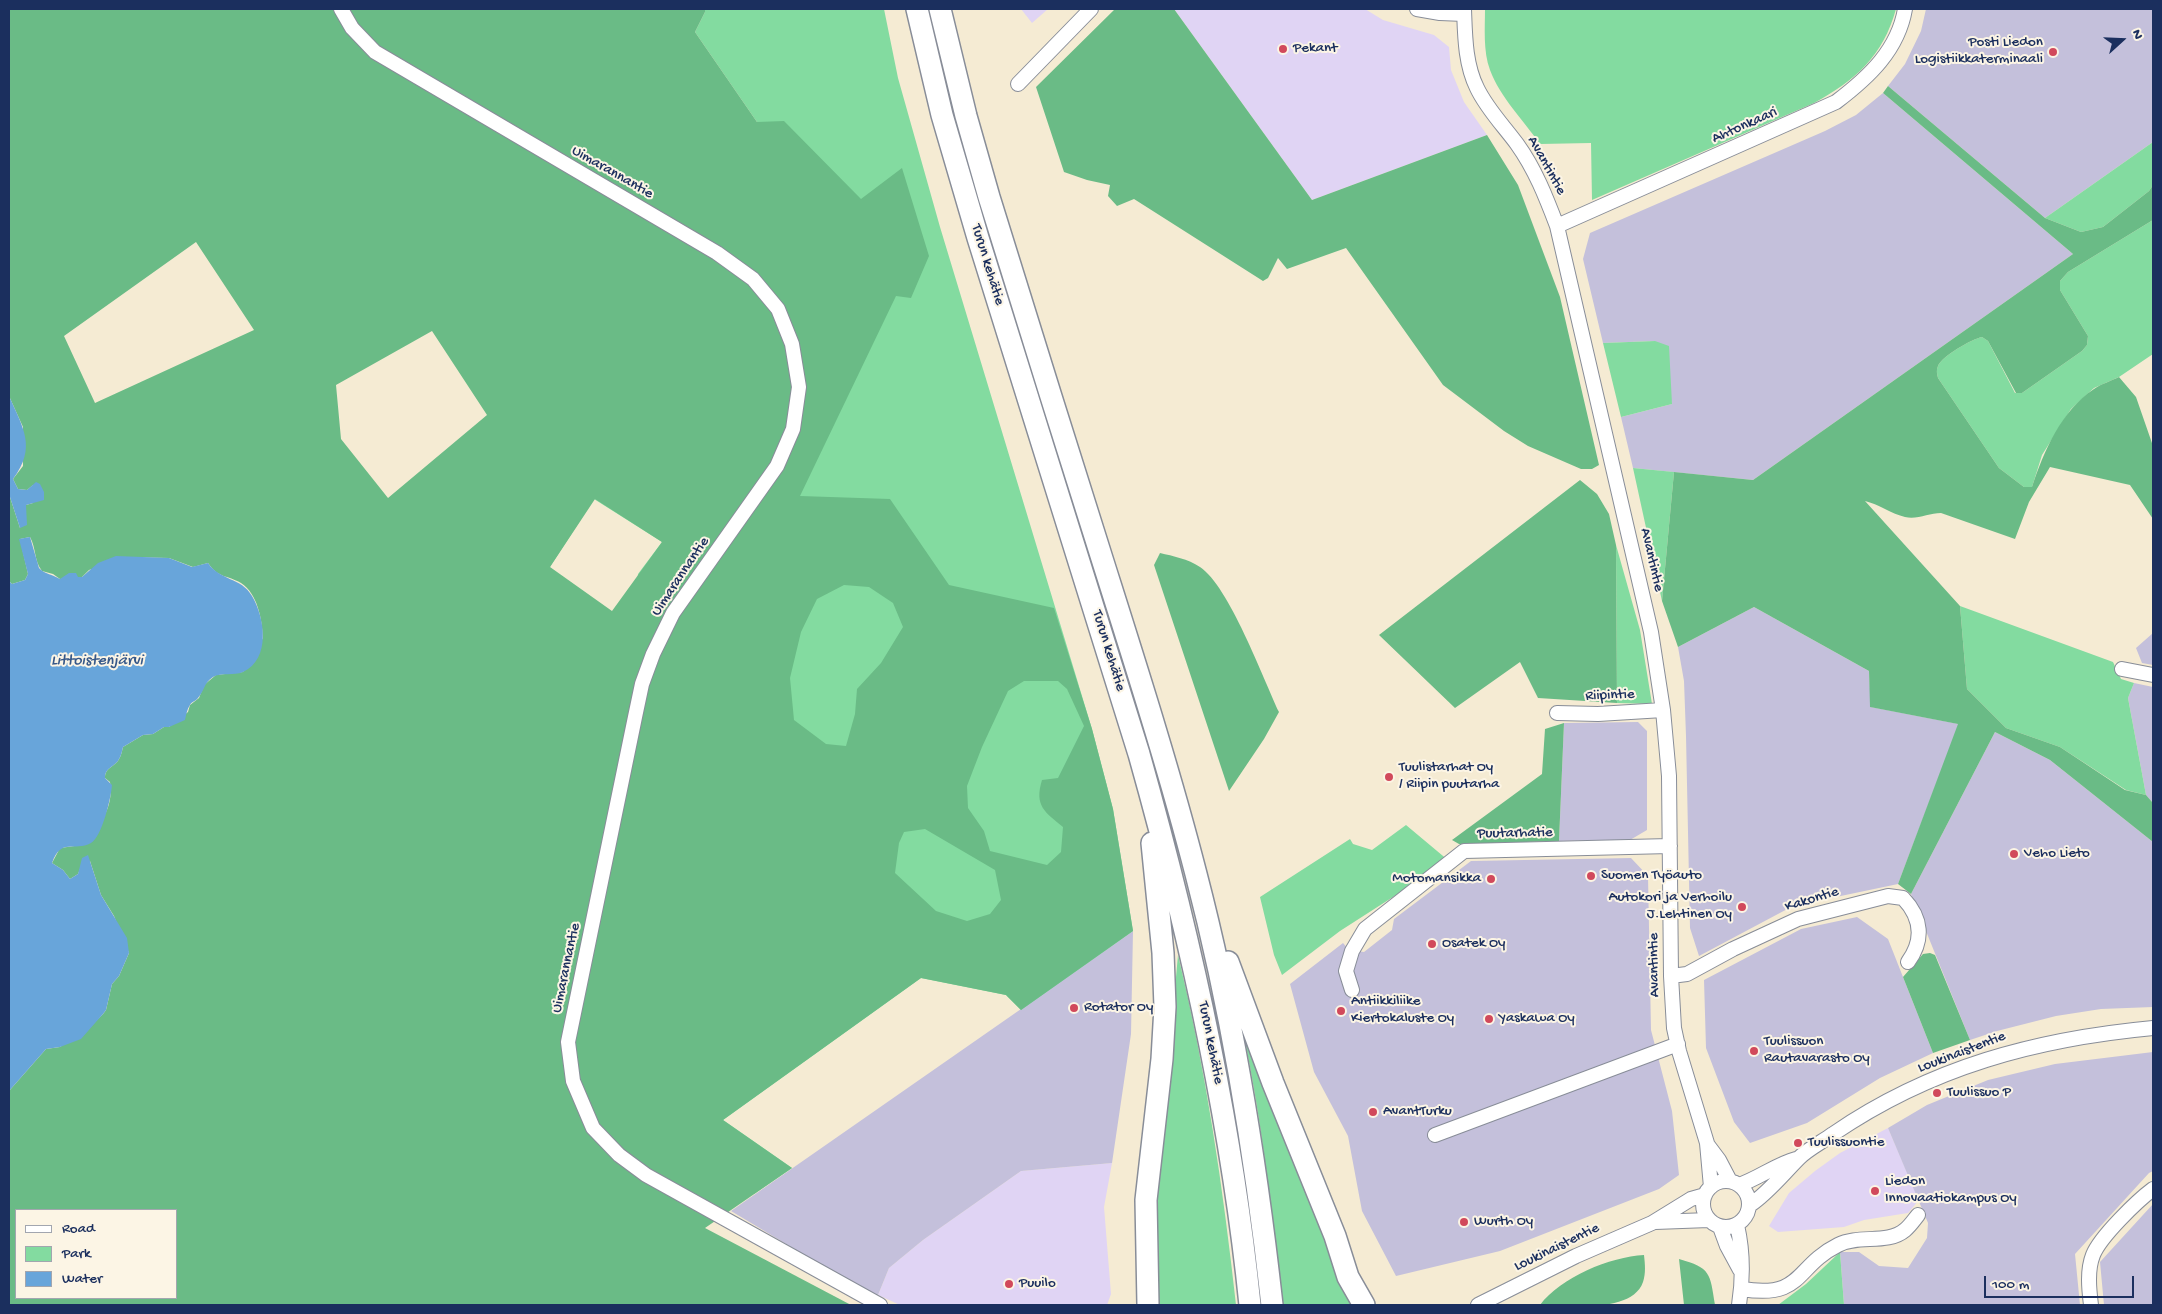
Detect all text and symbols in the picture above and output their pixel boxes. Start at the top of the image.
north arrow [2097,15,2147,65]
text: N [2127,27,2146,42]
place label: Posti Liedon Logistiikkaterminaali [1915,34,2043,69]
place label: Pekant [1293,40,1337,58]
marker: Pekant [1277,43,1289,55]
marker: Posti Liedon Logistiikkaterminaali [2047,46,2059,58]
street label: Ahtonkaari [1709,104,1781,148]
street label: Avantintie [1522,133,1570,199]
street label: Uimarannantie [568,142,656,204]
street label: Turun kehätie [966,222,1008,308]
street label: Avantintie [1635,527,1667,593]
street label: Uimarannantie [648,534,714,620]
street label: Turun kehätie [1087,608,1129,694]
water label: Littoistenjärvi [51,652,143,672]
street label: Riipintie [1585,686,1635,706]
place label: Tuulistarhat Oy / Riipin puutarha [1399,759,1499,794]
marker: Tuulistarhat Oy / Riipin puutarha [1383,771,1395,783]
street label: Puutarhatie [1477,824,1553,844]
place label: Veho Lieto [2024,845,2090,863]
marker: Veho Lieto [2008,848,2020,860]
place label: Suomen Työauto [1601,867,1702,885]
place label: Motomansikka [1392,870,1481,888]
marker: Suomen Työauto [1585,870,1597,882]
marker: Motomansikka [1485,873,1497,885]
street label: Kakontie [1783,883,1841,917]
place label: Autokori ja Verhoilu J.Lehtinen Oy [1609,889,1732,924]
marker: Autokori ja Verhoilu J.Lehtinen Oy [1736,901,1748,913]
street label: Uimarannantie [549,921,585,1015]
street label: Avantintie [1645,933,1665,997]
place label: Osatek Oy [1442,935,1505,953]
marker: Osatek Oy [1426,938,1438,950]
place label: Antiikkiliike Kiertokaluste Oy [1351,993,1454,1028]
place label: Rotator Oy [1084,999,1153,1017]
street label: Turun kehätie [1193,1000,1227,1086]
marker: Rotator Oy [1068,1002,1080,1014]
marker: Antiikkiliike Kiertokaluste Oy [1335,1005,1347,1017]
place label: Yaskawa Oy [1499,1010,1575,1028]
marker: Yaskawa Oy [1483,1013,1495,1025]
street label: Loukinaistentie [1916,1028,2008,1078]
place label: Tuulissuon Rautavarasto Oy [1764,1033,1870,1068]
marker: Tuulissuon Rautavarasto Oy [1748,1045,1760,1057]
place label: Tuulissuo P [1947,1084,2011,1102]
marker: Tuulissuo P [1931,1087,1943,1099]
place label: AvantTurku [1383,1103,1452,1121]
marker: AvantTurku [1367,1106,1379,1118]
place label: Tuulissuontie [1808,1134,1885,1152]
marker: Tuulissuontie [1792,1137,1804,1149]
place label: Liedon Innovaatiokampus Oy [1885,1173,2017,1208]
marker: Liedon Innovaatiokampus Oy [1869,1185,1881,1197]
legend [15,1209,178,1299]
place label: Wurth Oy [1474,1213,1533,1231]
marker: Wurth Oy [1458,1216,1470,1228]
text: Road [62,1220,95,1238]
street label: Loukinaistentie [1511,1220,1603,1276]
text: Park [62,1245,91,1263]
scale bar [1987,1266,2137,1298]
text: Water [62,1270,102,1288]
place label: Puuilo [1019,1275,1056,1293]
text: 100 m [1992,1276,2029,1294]
marker: Puuilo [1003,1278,1015,1290]

